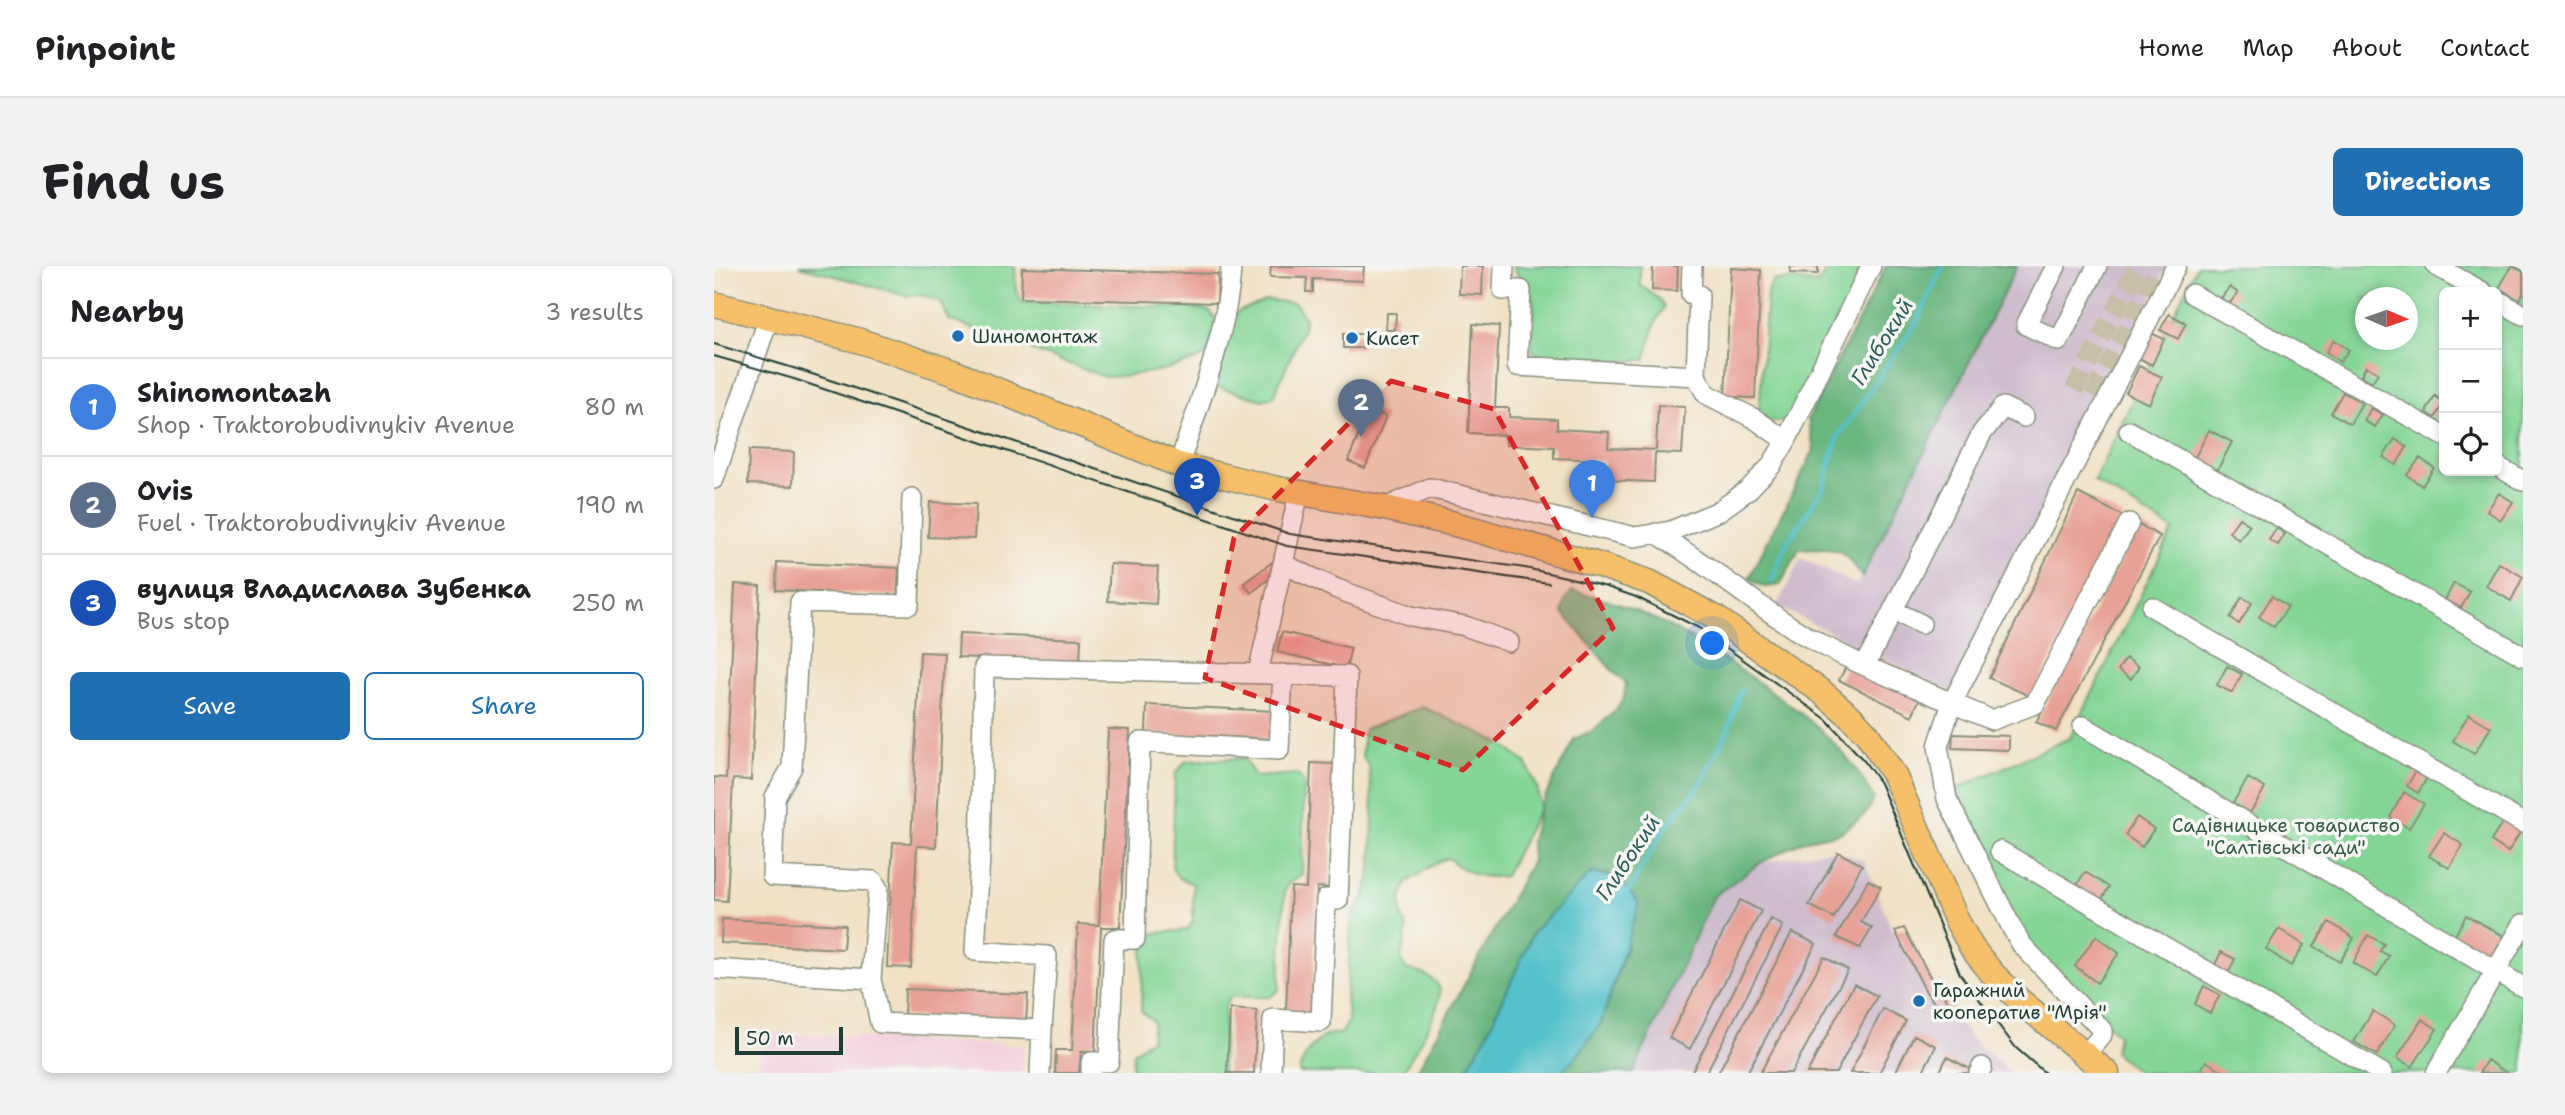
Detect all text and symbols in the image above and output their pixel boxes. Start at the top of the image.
text: Pinpoint [35,26,176,71]
text: Home [2138,32,2204,64]
text: Map [2242,32,2294,64]
text: About [2332,32,2402,64]
text: Contact [2440,32,2530,64]
button: Directions [2333,148,2523,216]
text: Find us [42,149,225,215]
north arrow [2355,287,2418,350]
map controls [2439,287,2502,476]
button: + [2439,287,2502,350]
text: Nearby [70,291,185,332]
water label: Глибокий [1844,293,1920,391]
text: 3 results [545,297,644,327]
place label: Шиномонтаж [972,324,1098,349]
place label: Кисет [1366,326,1419,351]
marker: Шиномонтаж [950,328,966,344]
marker: Кисет [1344,330,1360,346]
button: − [2439,350,2502,413]
text: Shinomontazh [137,375,331,410]
pin: 2 [1338,379,1384,437]
text: 1 [88,392,98,422]
text: 80 m [585,392,644,422]
text: Shop · Traktorobudivnykiv Avenue [137,410,515,440]
button: locate [2439,413,2502,476]
pin: 3 [1174,458,1220,516]
pin: 1 [1569,460,1615,518]
text: Ovis [137,473,193,508]
text: 2 [85,490,101,520]
text: 190 m [576,490,644,520]
text: Fuel · Traktorobudivnykiv Avenue [137,508,506,538]
text: вулиця Владислава Зубенка [137,571,531,606]
text: 3 [85,588,101,618]
text: 250 m [571,588,644,618]
text: Bus stop [137,606,230,636]
your location [1695,626,1729,660]
button: Save [70,672,350,740]
button: Share [364,672,644,740]
water label: Глибокий [1589,810,1667,906]
park label: Садівницьке товариство "Салтівські сади" [2172,813,2400,860]
place label: Гаражний кооператив "Мрія" [1933,978,2107,1025]
marker: Гаражний кооператив "Мрія" [1911,993,1927,1009]
scale bar [735,1024,844,1056]
text: 50 m [746,1026,794,1051]

